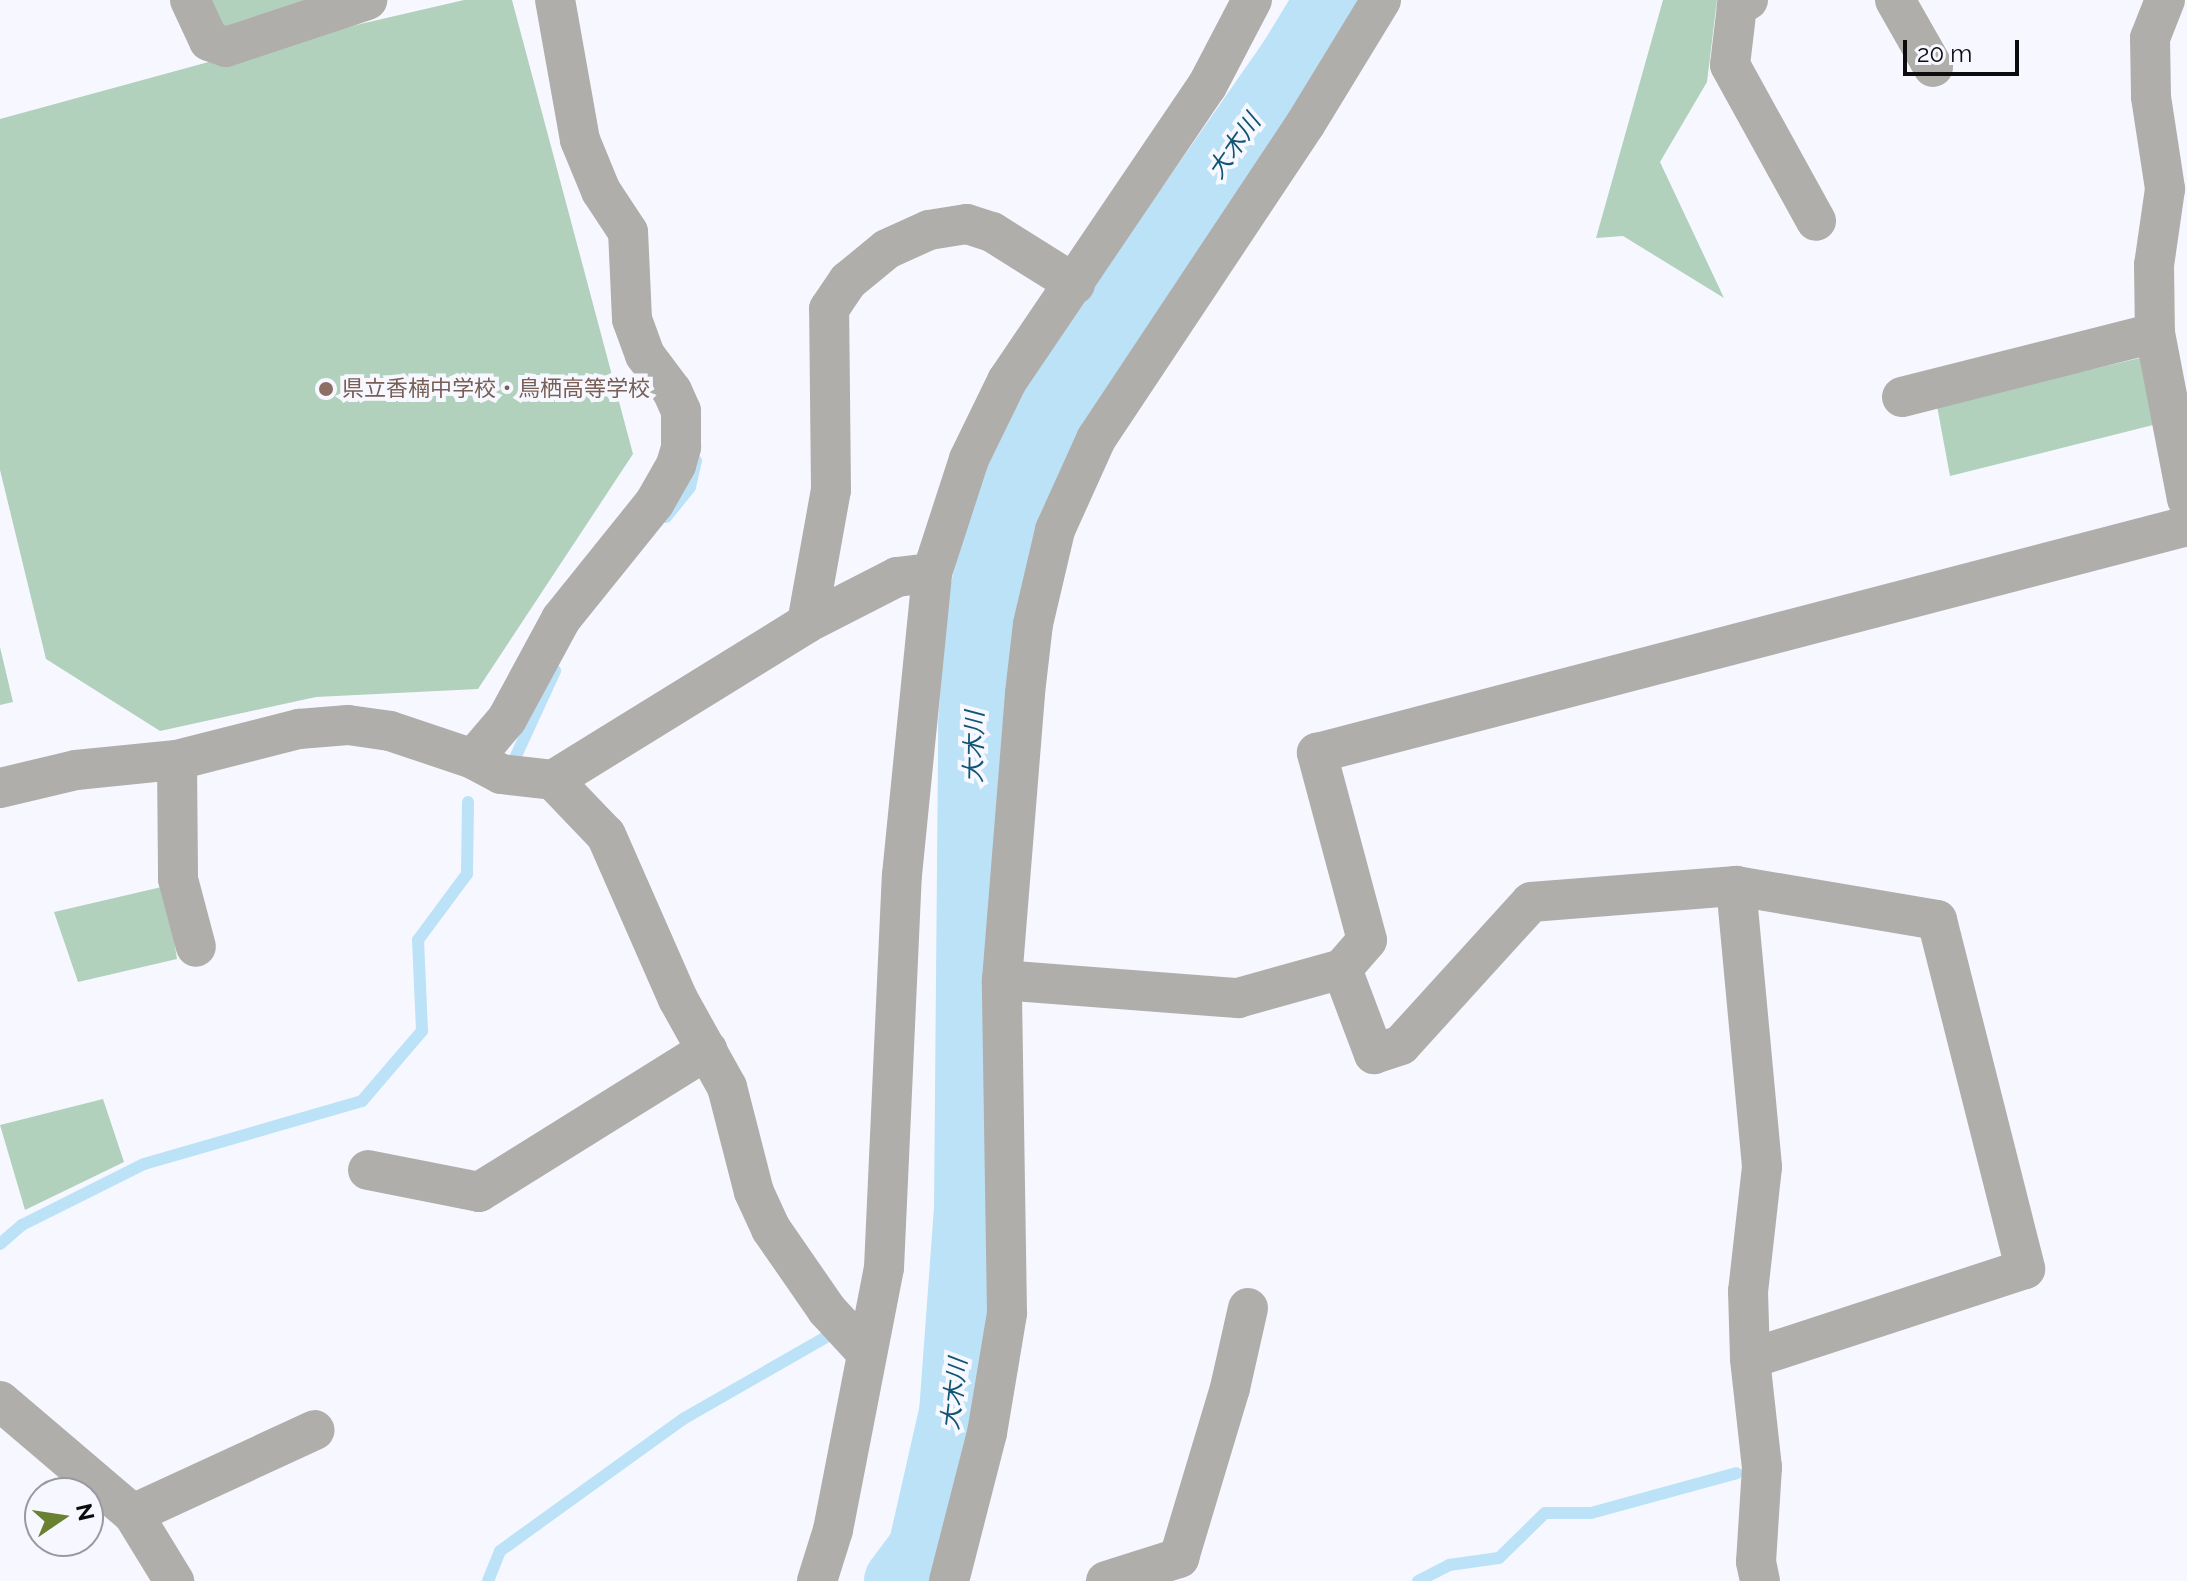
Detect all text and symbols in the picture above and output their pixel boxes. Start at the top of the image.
scale bar [1907,24,2023,74]
text: 20 m [1917,39,1972,68]
water label: 大木川 [1202,108,1266,184]
place label: 県立香楠中学校・鳥栖高等学校 [342,376,650,402]
marker: 県立香楠中学校・鳥栖高等学校 [317,380,335,398]
water label: 大木川 [959,711,989,783]
water label: 大木川 [935,1357,973,1431]
north arrow [24,1477,104,1557]
text: N [71,1501,100,1523]

